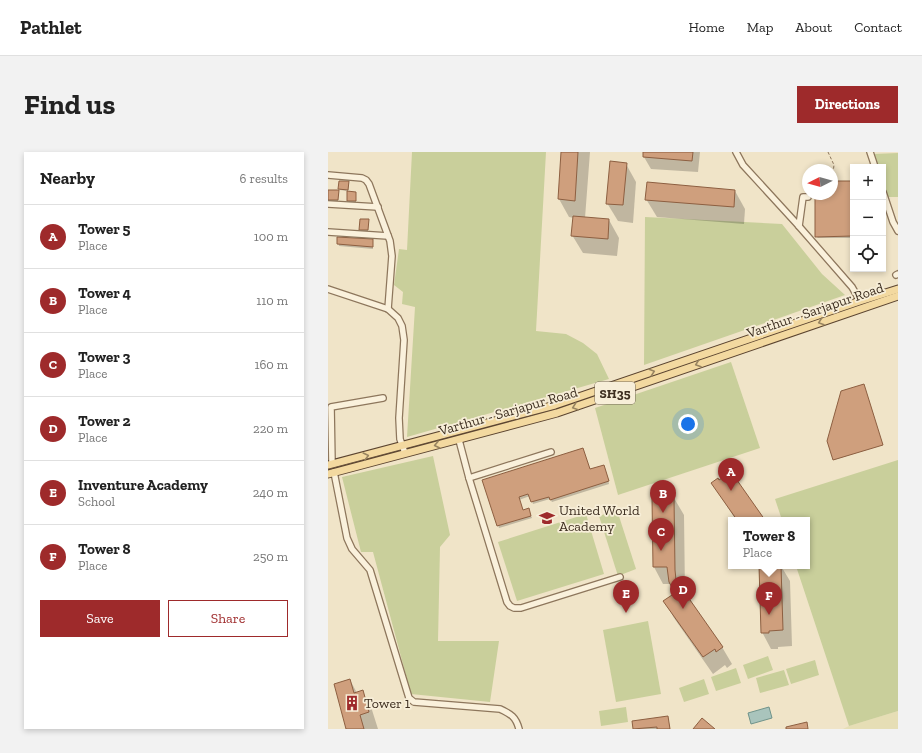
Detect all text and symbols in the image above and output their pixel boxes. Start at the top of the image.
text: Pathlet [20,16,82,39]
text: Home [689,19,725,36]
text: Map [747,19,773,36]
text: About [795,19,832,36]
text: Contact [854,19,902,36]
button: Directions [797,86,898,123]
text: Find us [24,88,115,121]
north arrow [802,164,838,200]
map controls [850,164,886,272]
button: + [850,164,886,200]
text: Nearby [40,168,95,188]
text: 6 results [240,171,288,186]
button: − [850,200,886,236]
text: Tower 5 [78,220,130,238]
text: A [49,229,57,244]
text: 100 m [254,229,288,244]
button: locate [850,236,886,272]
text: Place [78,238,107,253]
street label: Varthur - Sarjapur Road [744,279,886,342]
text: Tower 4 [78,284,131,302]
text: B [49,293,57,308]
text: 110 m [256,293,288,308]
text: Place [78,302,107,317]
one-way arrow [818,317,825,326]
text: Tower 3 [78,348,130,366]
text: C [49,357,57,372]
text: 160 m [254,357,288,372]
one-way arrow [695,359,702,368]
text: Place [78,366,107,381]
one-way arrow [648,368,655,377]
road number: SH35 [595,382,635,404]
street label: Varthur - Sarjapur Road [436,383,580,440]
one-way arrow [572,402,579,410]
text: Tower 2 [78,412,130,430]
your location [678,414,698,434]
text: D [48,421,58,436]
text: 220 m [253,421,288,436]
text: Place [78,430,107,445]
one-way arrow [433,440,440,449]
one-way arrow [363,452,369,460]
pin: A [718,458,744,491]
text: Inventure Academy [78,476,208,494]
pin: B [650,480,676,513]
text: E [49,485,57,500]
text: 240 m [253,485,288,500]
text: School [78,494,115,509]
place label: United World Academy [559,502,640,535]
school or university icon: United World Academy [538,509,556,527]
popup [728,517,810,569]
pin: C [648,518,674,551]
text: Tower 8 [743,527,795,545]
text: Tower 8 [78,540,131,558]
text: Place [743,545,772,560]
text: F [49,549,57,564]
text: 250 m [253,549,288,564]
text: Place [78,558,107,573]
pin: D [670,576,696,609]
pin: E [613,580,639,613]
pin: F [756,582,782,615]
button: Save [40,600,160,637]
button: Share [168,600,288,637]
building icon: Tower 1 [343,694,361,712]
place label: Tower 1 [364,695,411,712]

